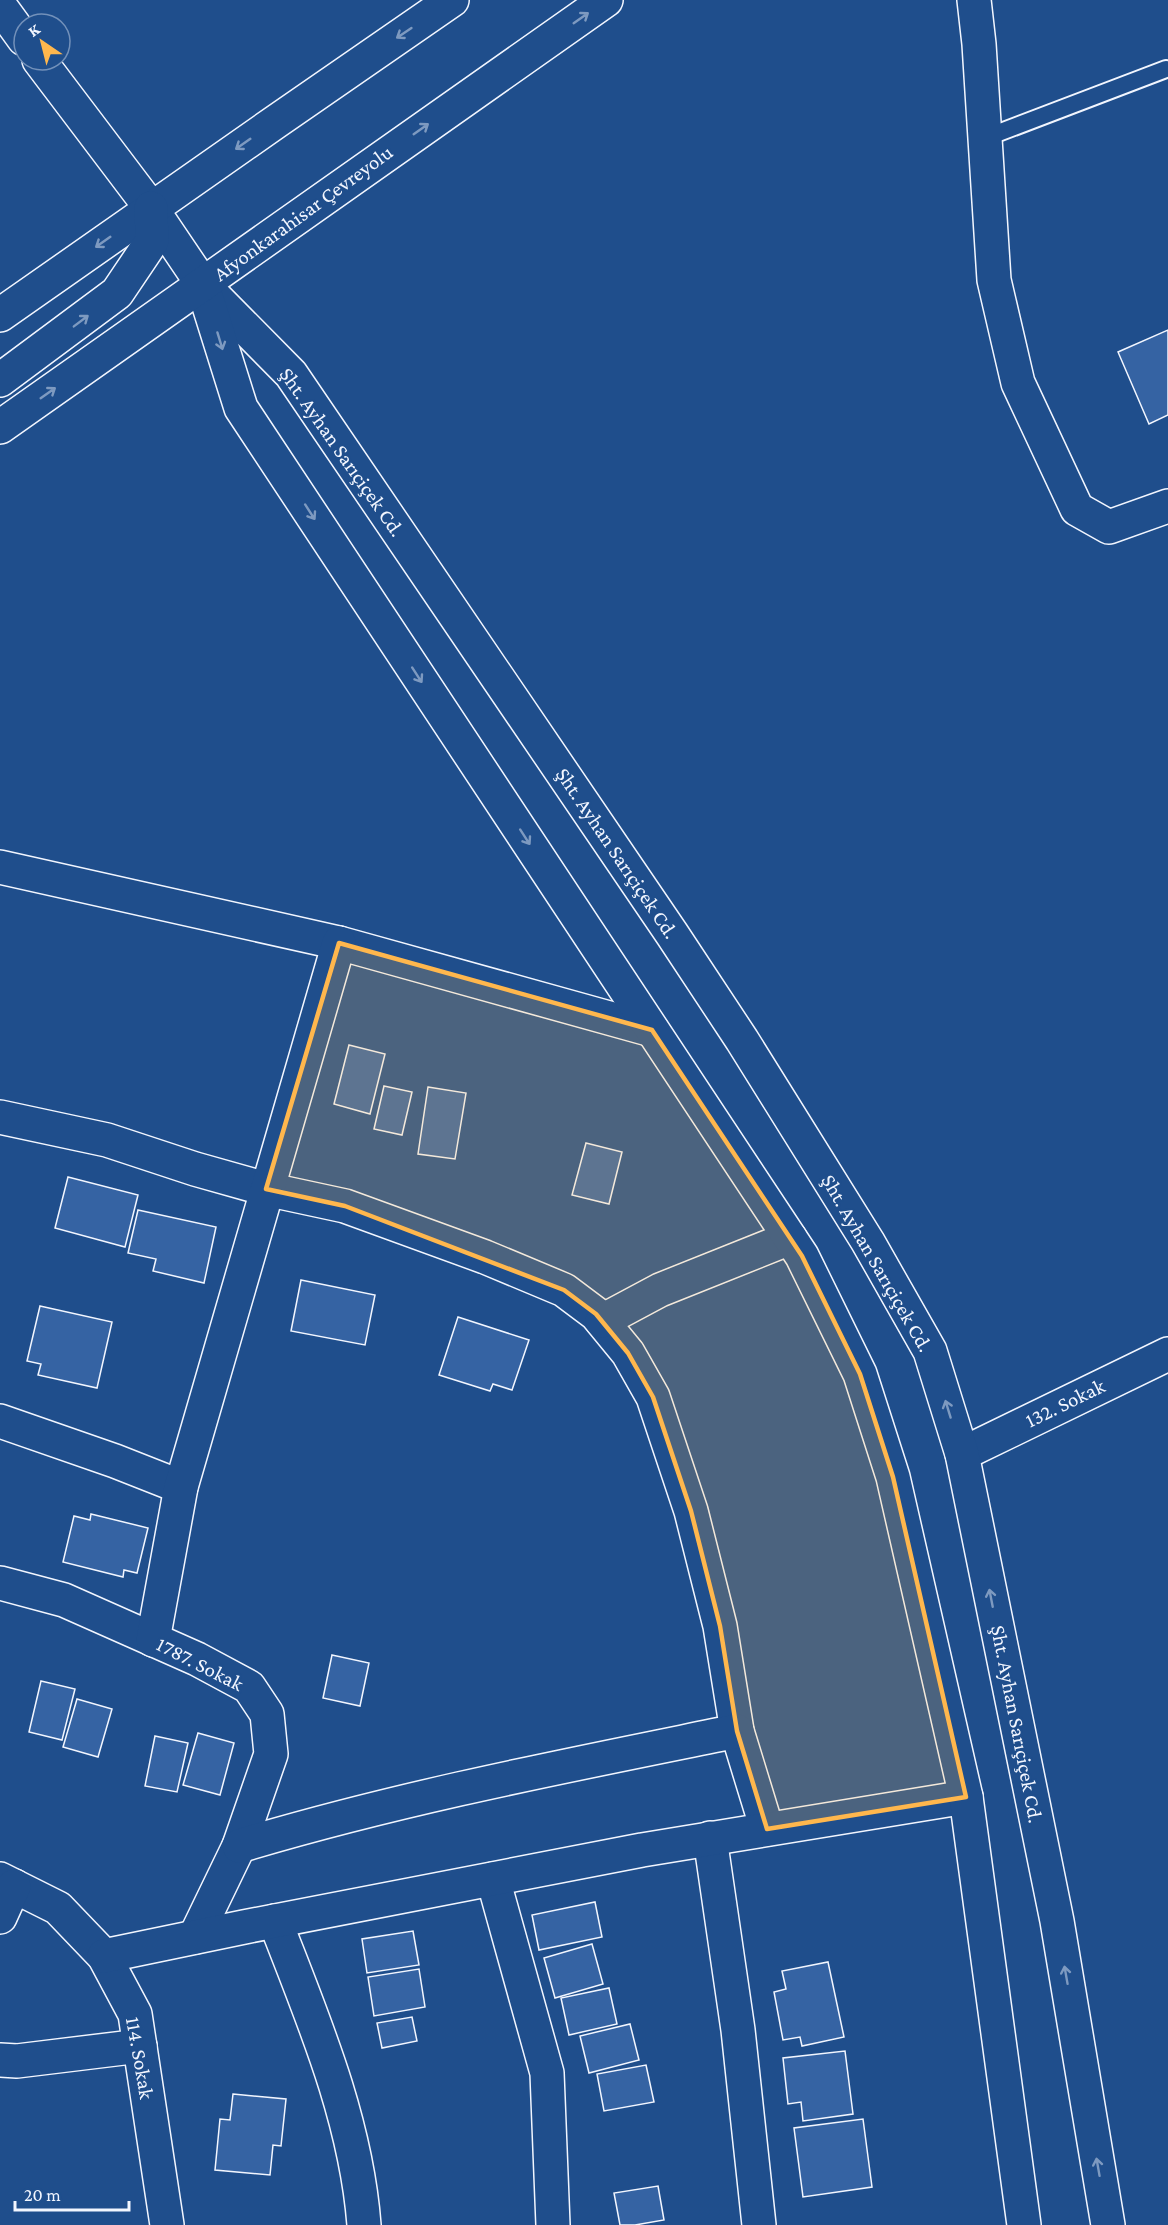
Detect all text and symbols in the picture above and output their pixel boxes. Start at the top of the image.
north arrow [12,12,72,72]
one-way arrow [573,12,589,24]
text: K [25,20,43,40]
one-way arrow [396,27,413,39]
one-way arrow [413,123,429,135]
one-way arrow [236,138,252,150]
street label: Afyonkarahisar Çevreyolu [209,140,397,286]
one-way arrow [96,236,112,248]
one-way arrow [73,314,89,327]
one-way arrow [215,331,226,350]
street label: Şht. Ayhan Sarıçiçek Cd. [275,363,409,541]
one-way arrow [39,387,55,399]
one-way arrow [304,503,316,520]
one-way arrow [412,666,424,683]
street label: Şht. Ayhan Sarıçiçek Cd. [551,763,683,943]
one-way arrow [519,829,531,845]
street label: Şht. Ayhan Sarıçiçek Cd. [816,1170,938,1356]
street label: 132. Sokak [1021,1373,1109,1433]
one-way arrow [941,1400,952,1419]
one-way arrow [985,1589,996,1609]
street label: Şht. Ayhan Sarıçiçek Cd. [986,1623,1048,1825]
street label: 1787. Sokak [153,1632,247,1696]
one-way arrow [1060,1966,1071,1985]
street label: 114. Sokak [121,2015,159,2101]
one-way arrow [1093,2158,1104,2178]
scale bar [15,2174,129,2212]
text: 20 m [24,2185,61,2205]

